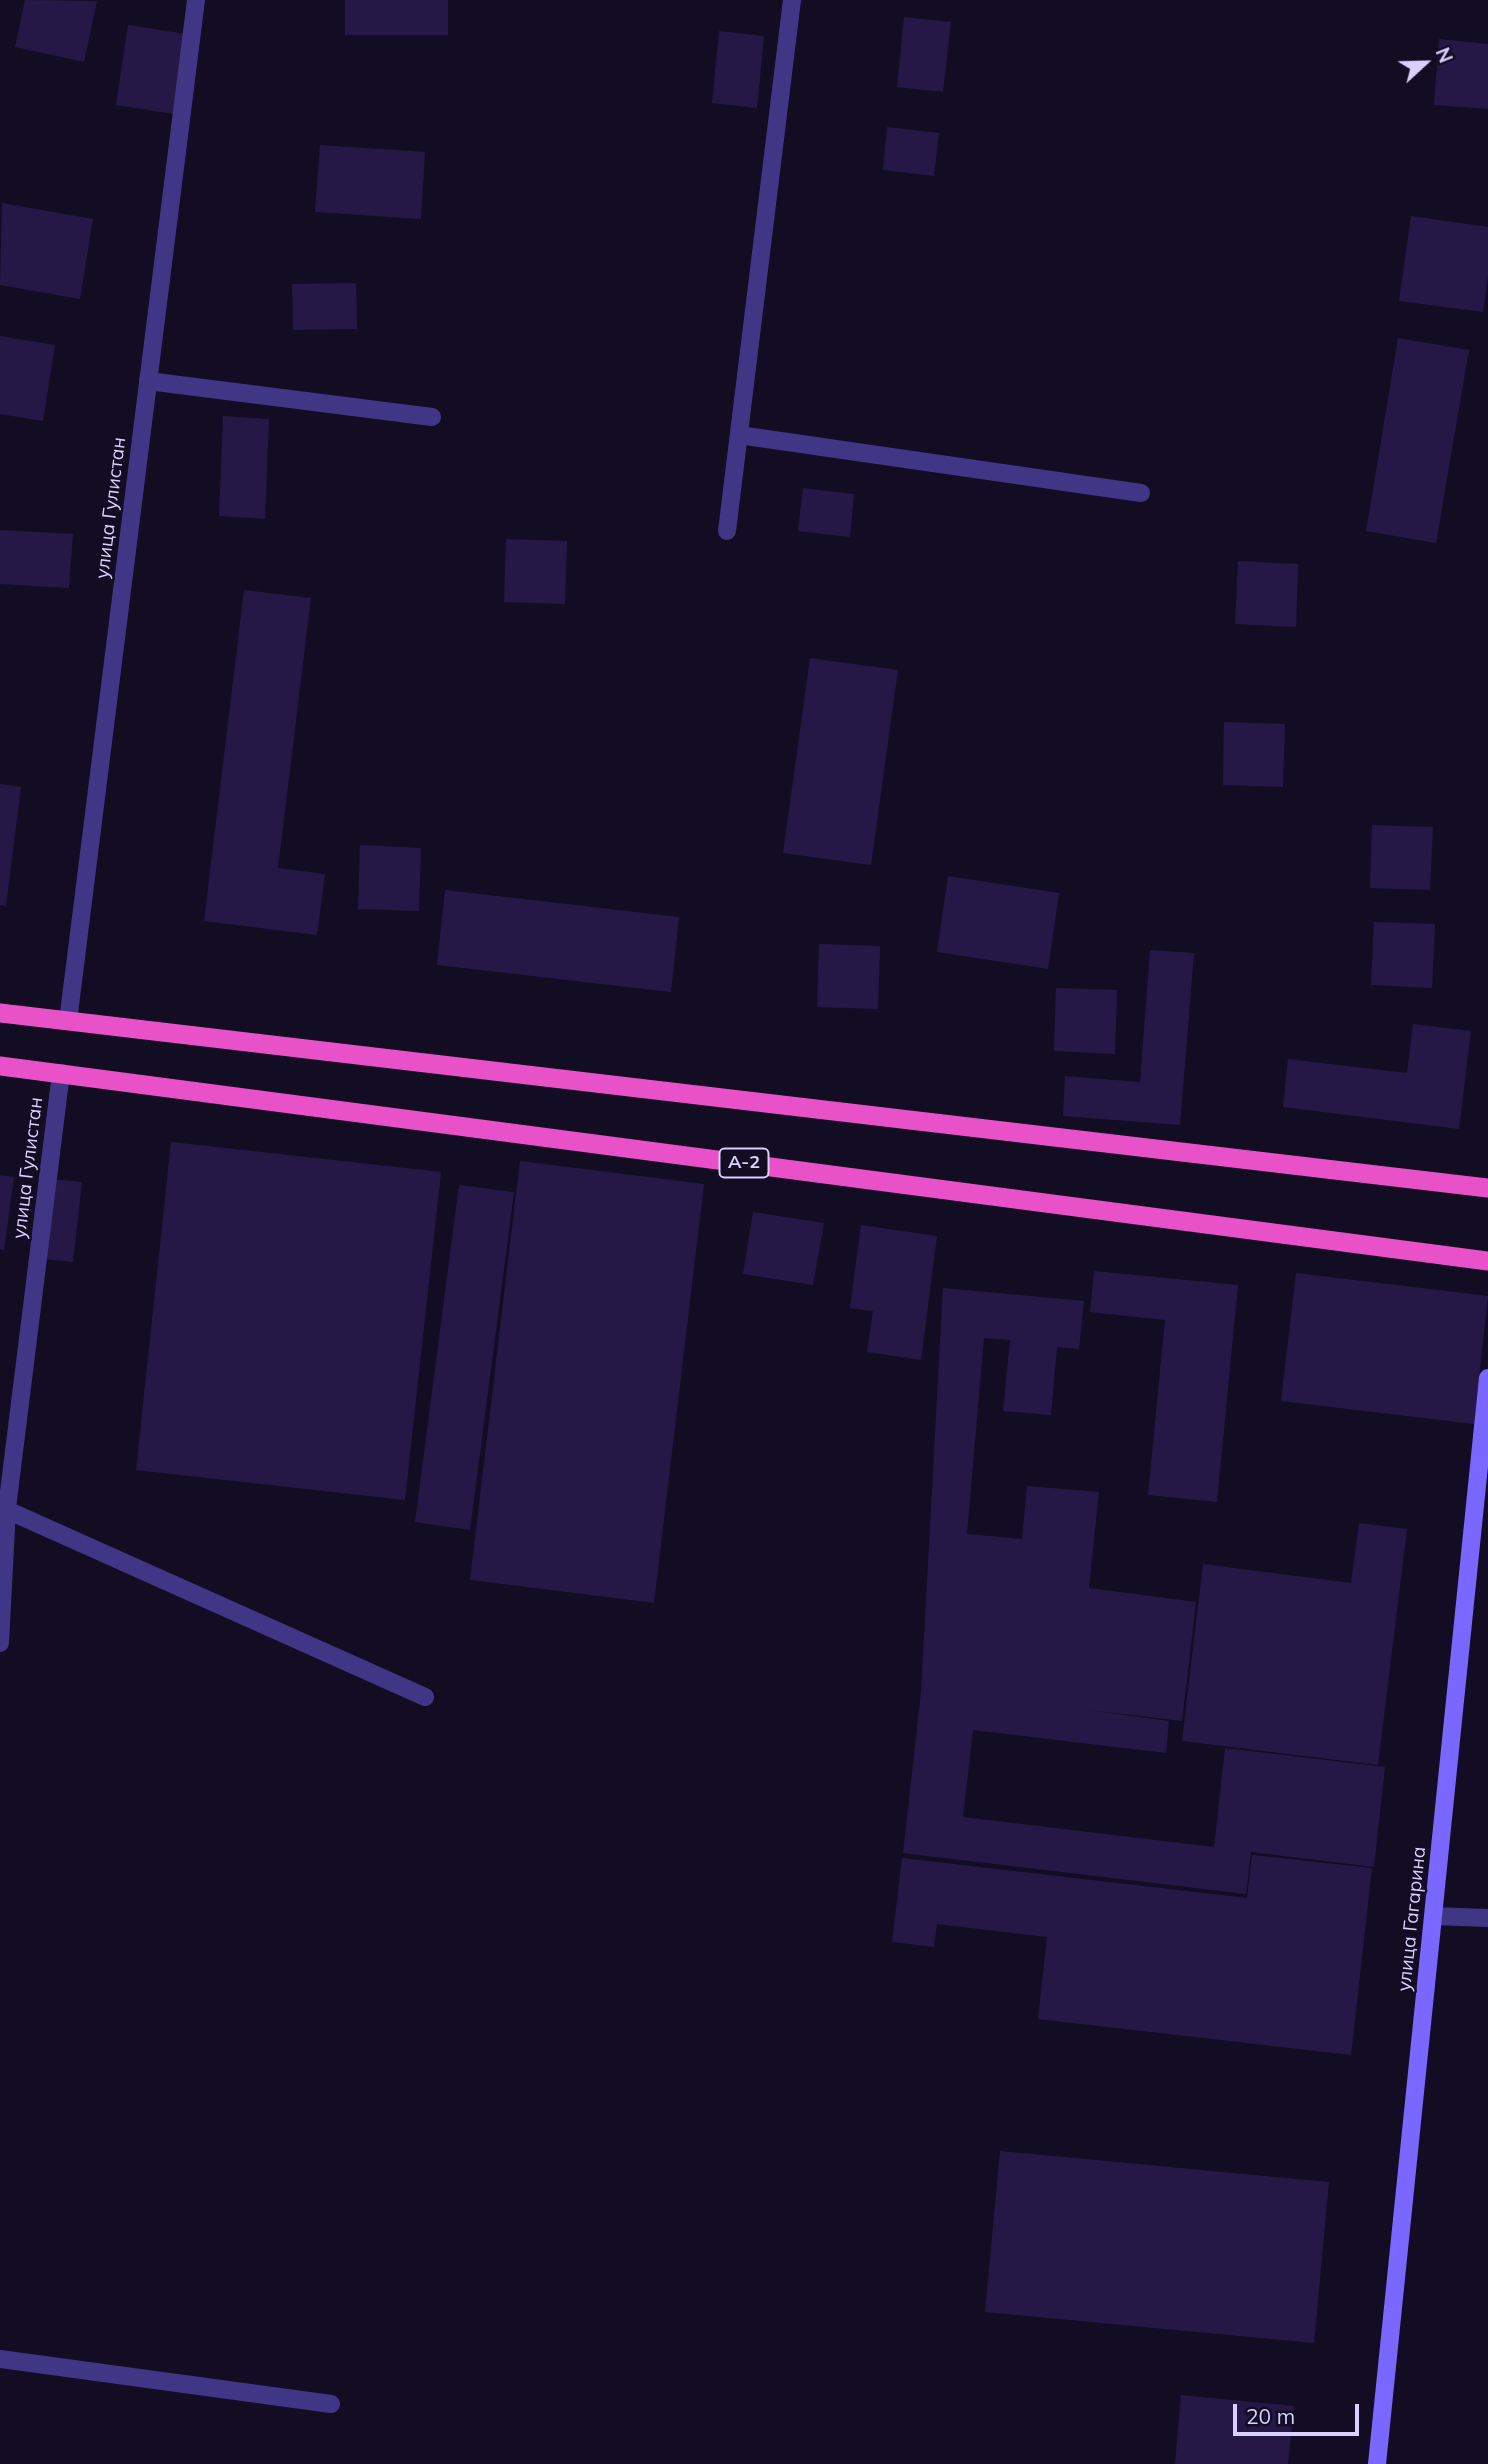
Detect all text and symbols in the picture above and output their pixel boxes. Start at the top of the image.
north arrow [1390,28,1460,98]
text: N [1431,44,1458,66]
street label: улица Гулистан [91,436,131,580]
street label: улица Гулистан [8,1096,48,1240]
road number: A-2 [720,1148,768,1178]
street label: улица Гагарина [1393,1845,1431,1993]
scale bar [1236,2390,1362,2434]
text: 20 m [1246,2403,1295,2429]

